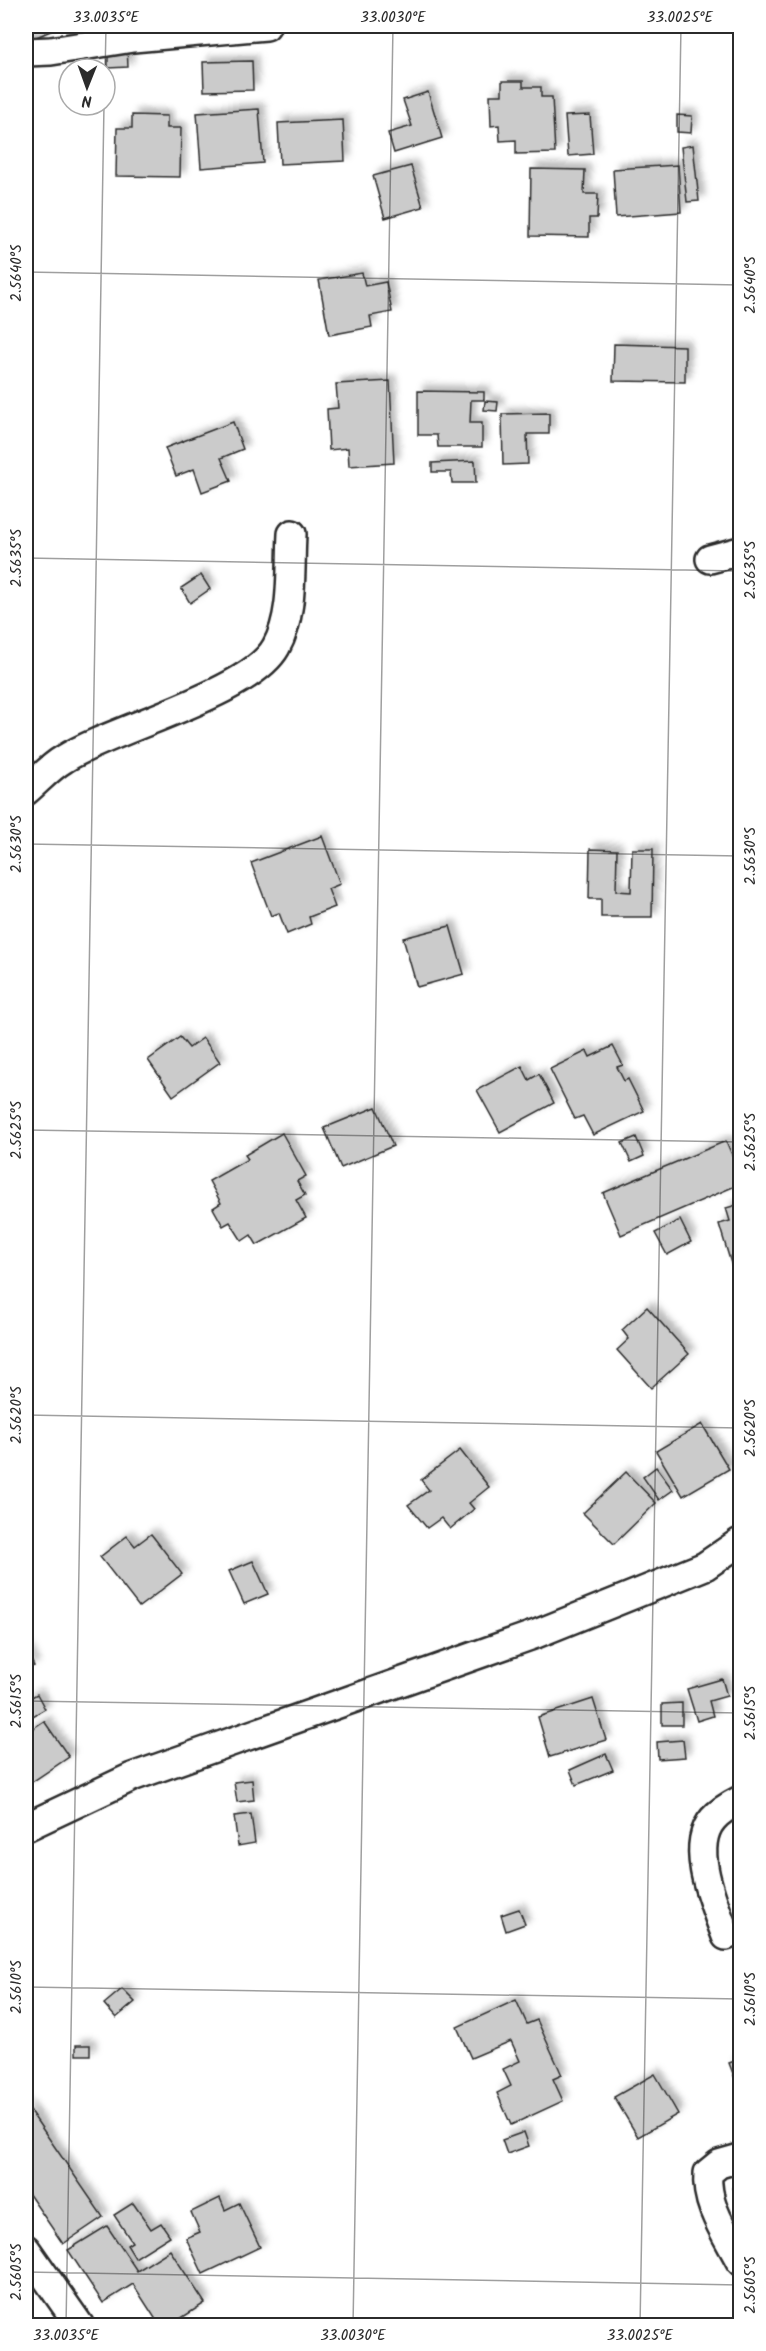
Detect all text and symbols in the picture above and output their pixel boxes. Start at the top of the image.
text: 33.0035°E [73,6,140,30]
text: 33.0030°E [360,6,427,30]
text: 33.0025°E [647,6,714,30]
north arrow [57,57,117,117]
text: N [81,88,92,113]
text: 2.5640°S [5,244,29,302]
text: 2.5640°S [739,256,763,314]
text: 2.5635°S [5,529,29,587]
text: 2.5635°S [739,541,763,599]
text: 2.5630°S [5,815,29,873]
text: 2.5630°S [739,827,763,885]
text: 2.5625°S [5,1101,29,1159]
text: 2.5625°S [739,1113,763,1171]
text: 2.5620°S [5,1386,29,1444]
text: 2.5620°S [739,1399,763,1457]
text: 2.5615°S [5,1674,29,1728]
text: 2.5615°S [739,1686,763,1740]
text: 2.5610°S [5,1960,29,2014]
text: 2.5610°S [739,1972,763,2026]
text: 2.5605°S [5,2243,29,2301]
text: 2.5605°S [739,2256,763,2314]
text: 33.0035°E [33,2324,100,2348]
text: 33.0030°E [320,2324,387,2348]
text: 33.0025°E [607,2324,674,2348]

